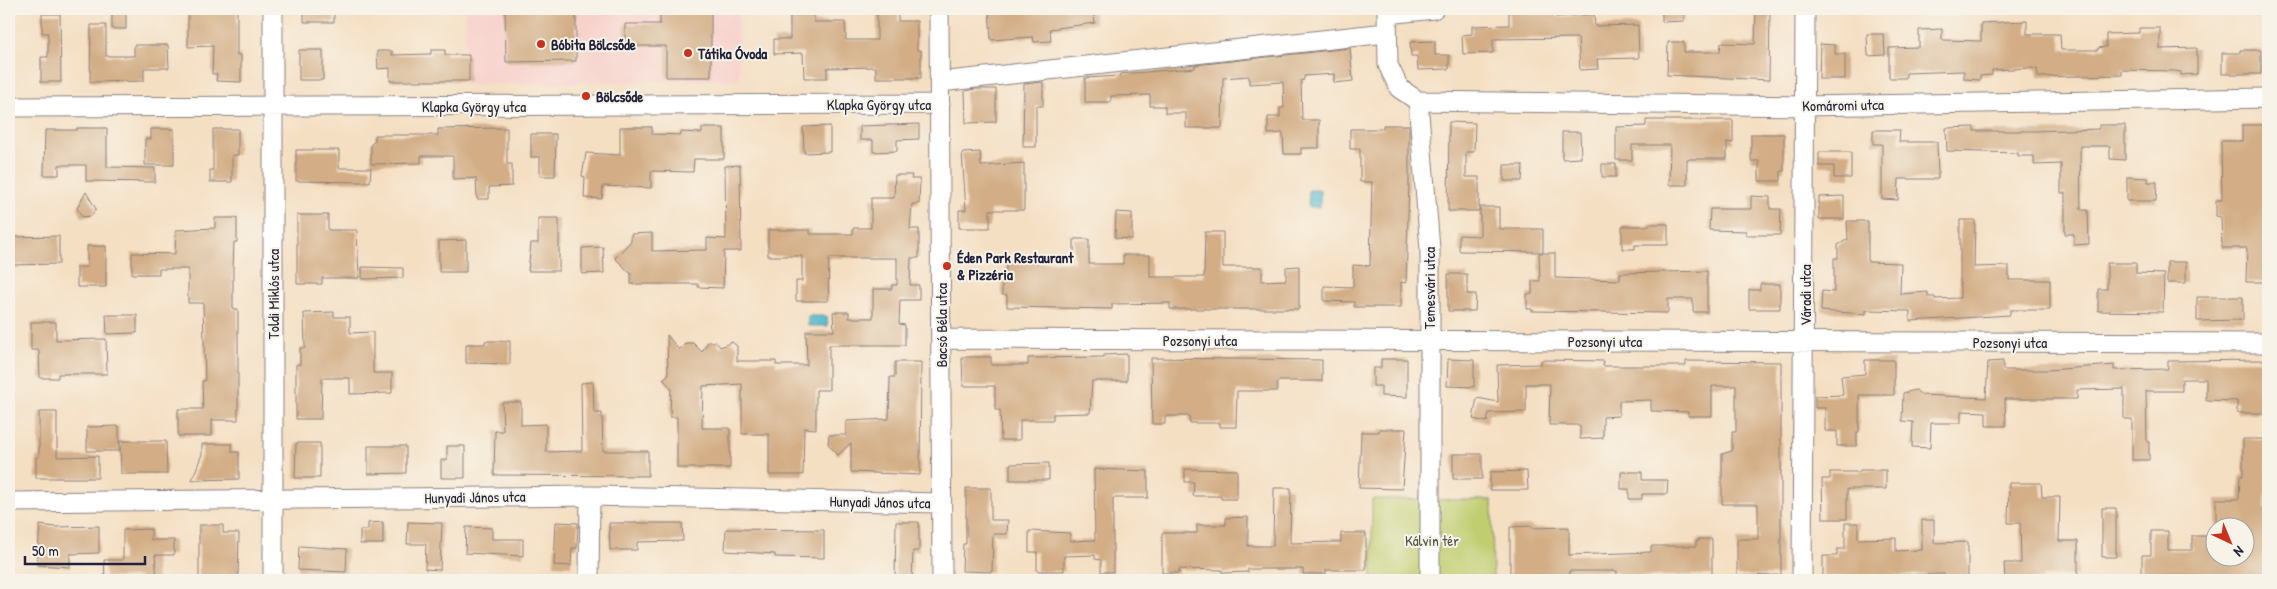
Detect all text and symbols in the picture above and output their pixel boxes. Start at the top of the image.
place label: Bóbita Bölcsőde [551,34,636,55]
marker: Bóbita Bölcsőde [535,38,547,50]
place label: Tátika Óvoda [697,43,767,64]
marker: Tátika Óvoda [682,47,694,59]
place label: Bölcsőde [596,86,643,107]
marker: Bölcsőde [580,90,592,102]
street label: Klapka György utca [827,94,931,115]
street label: Komáromi utca [1802,94,1884,116]
street label: Klapka György utca [422,96,526,117]
place label: Éden Park Restaurant & Pizzéria [957,247,1074,285]
street label: Temesvári utca [1419,247,1440,329]
street label: Toldi Miklós utca [263,249,284,339]
marker: Éden Park Restaurant & Pizzéria [941,260,953,272]
street label: Váradi utca [1795,264,1816,326]
street label: Bacsó Béla utca [931,283,952,367]
street label: Pozsonyi utca [1163,330,1237,351]
street label: Pozsonyi utca [1568,331,1642,352]
street label: Pozsonyi utca [1973,332,2047,353]
street label: Hunyadi János utca [424,486,526,508]
street label: Hunyadi János utca [829,491,931,513]
north arrow [2204,516,2254,566]
park label: Kálvin tér [1405,530,1459,551]
scale bar [25,534,145,566]
text: 50 m [32,540,59,561]
text: N [2230,542,2249,562]

